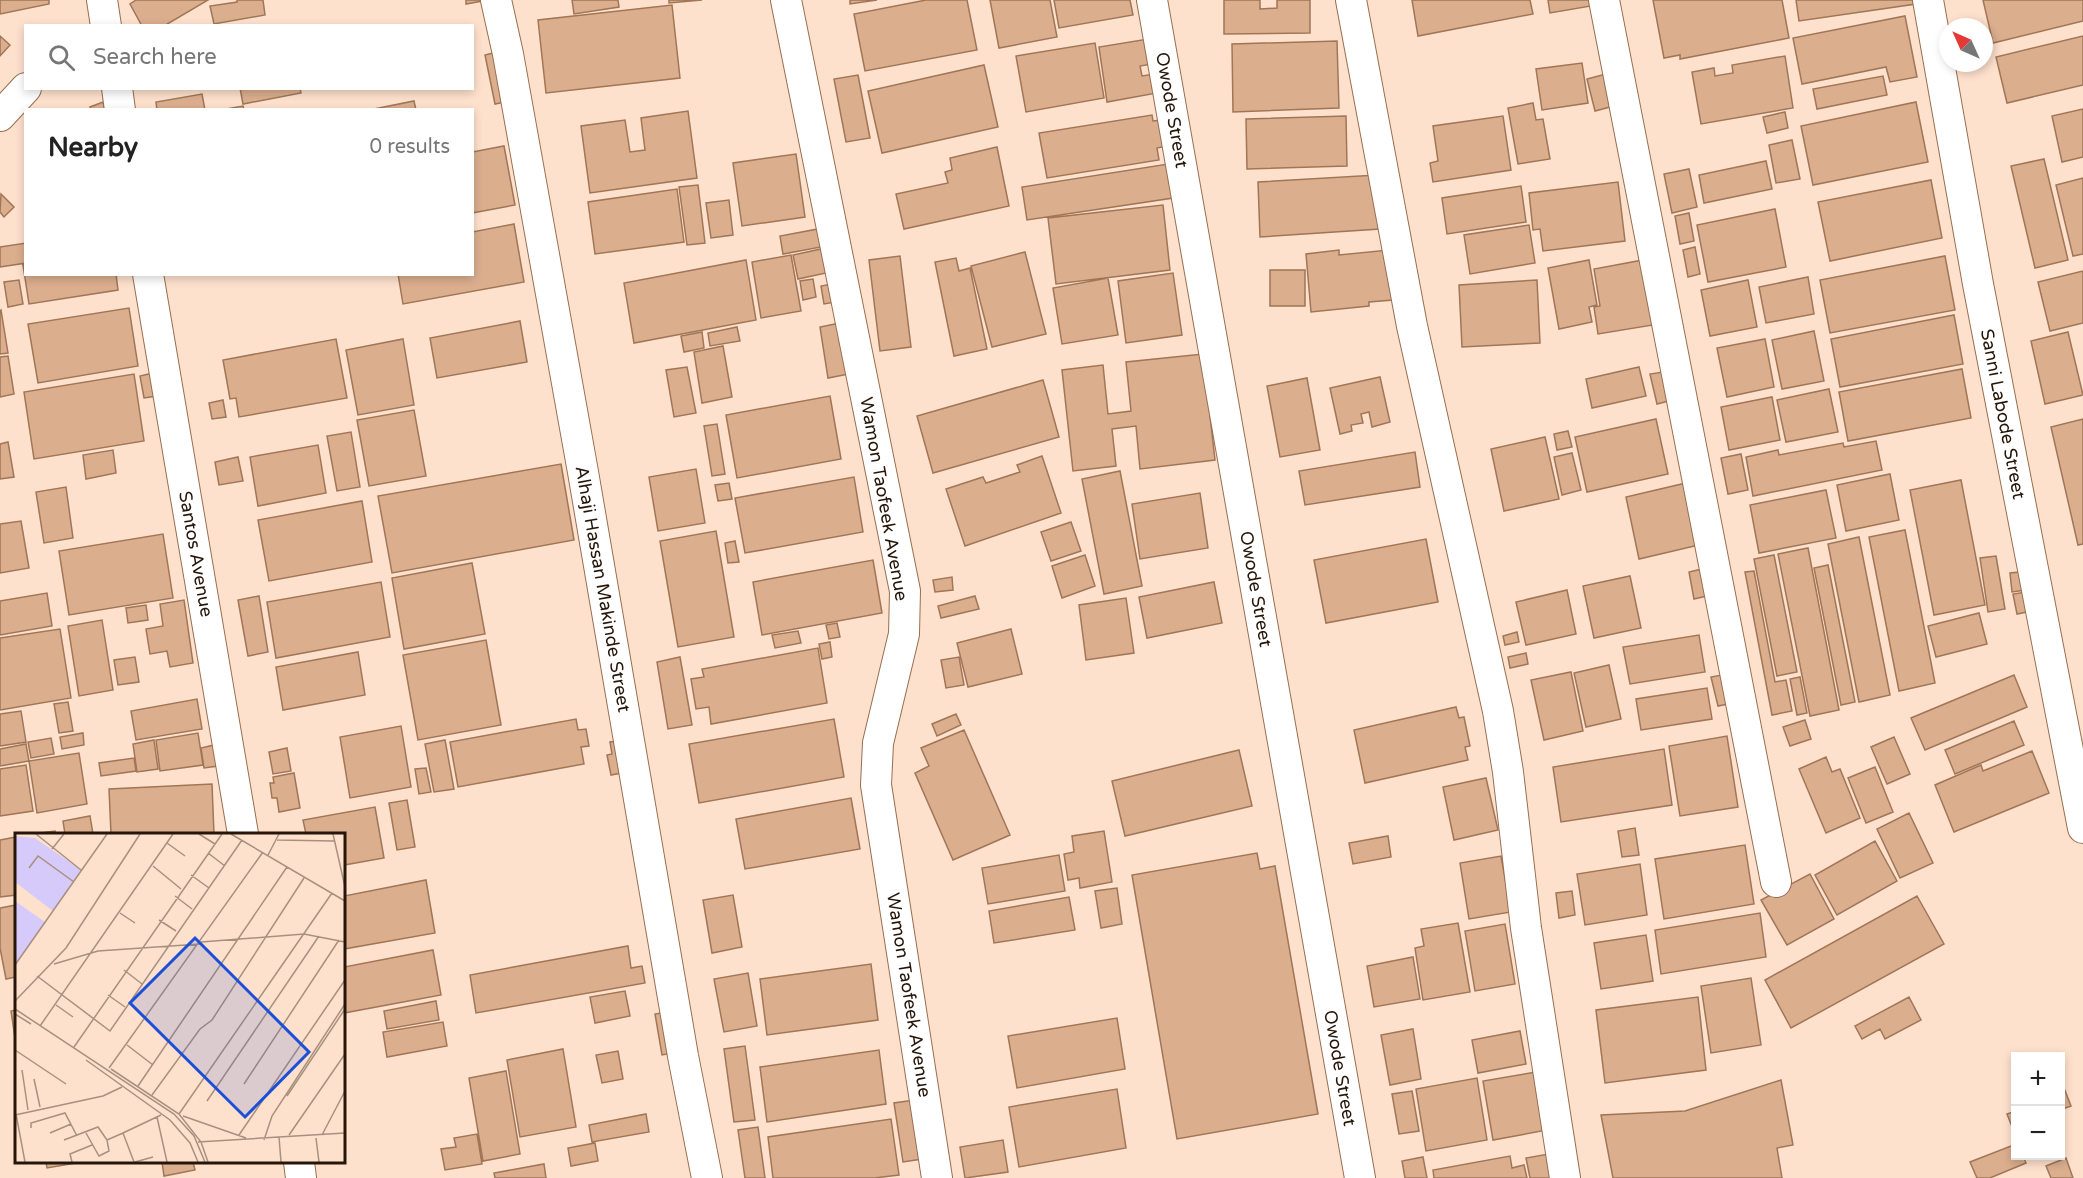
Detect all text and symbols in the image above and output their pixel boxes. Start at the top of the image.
north arrow [1939,18,1993,72]
search box [24,24,474,90]
icon: search [45,41,78,74]
text: Search here [93,44,217,70]
street label: Owode Street [1151,50,1193,170]
text: Nearby [48,132,138,163]
text: 0 results [370,135,450,159]
street label: Sanni Labode Street [1976,327,2030,501]
street label: Wamon Taofeek Avenue [855,395,913,603]
street label: Alhaji Hassan Makinde Street [570,464,636,714]
street label: Santos Avenue [174,489,218,619]
street label: Owode Street [1235,529,1277,649]
inset map [15,833,345,1163]
street label: Wamon Taofeek Avenue [882,891,936,1099]
street label: Owode Street [1319,1008,1361,1128]
map controls [2011,1052,2065,1160]
button: + [2011,1052,2065,1106]
button: − [2011,1106,2065,1160]

